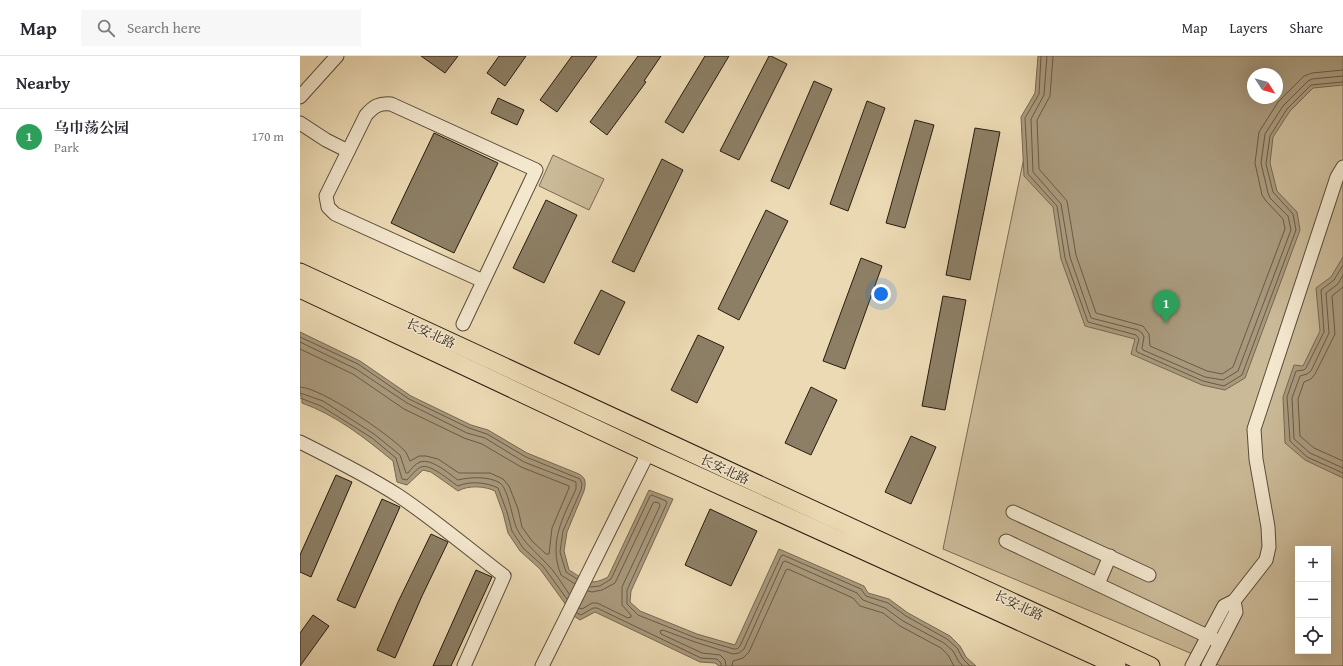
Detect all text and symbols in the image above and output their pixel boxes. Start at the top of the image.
search box [81,10,361,46]
text: Map [20,14,57,42]
icon: search [95,17,117,39]
text: Search here [127,17,201,38]
text: Map [1182,18,1208,38]
text: Layers [1230,18,1268,38]
text: Share [1290,18,1323,38]
north arrow [1247,68,1283,104]
text: Nearby [16,70,70,95]
text: 乌巾荡公园 [54,117,129,138]
text: 1 [26,127,32,146]
text: 170 m [252,127,284,146]
text: Park [54,138,79,157]
your location [871,284,891,304]
pin: 1 [1153,290,1179,323]
street label: 长安北路 [403,314,458,353]
street label: 长安北路 [697,450,752,489]
map controls [1295,546,1331,654]
button: + [1295,546,1331,582]
button: − [1295,582,1331,618]
street label: 长安北路 [991,586,1046,625]
button: locate [1295,618,1331,654]

